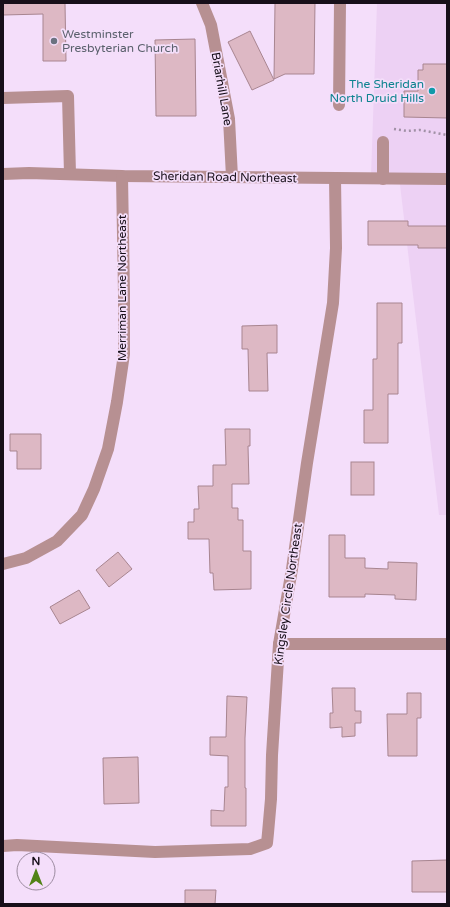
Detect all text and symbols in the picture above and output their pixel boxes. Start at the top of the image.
place label: Westminster Presbyterian Church [62,27,178,55]
marker: Westminster Presbyterian Church [49,36,59,46]
street label: Briarhill Lane [209,51,235,127]
place label: The Sheridan North Druid Hills [329,77,424,105]
marker: The Sheridan North Druid Hills [427,86,437,96]
street label: Sheridan Road Northeast [153,169,298,185]
street label: Merriman Lane Northeast [115,214,129,361]
street label: Kingsley Circle Northeast [271,522,305,666]
north arrow [16,851,56,891]
text: N [32,855,40,868]

